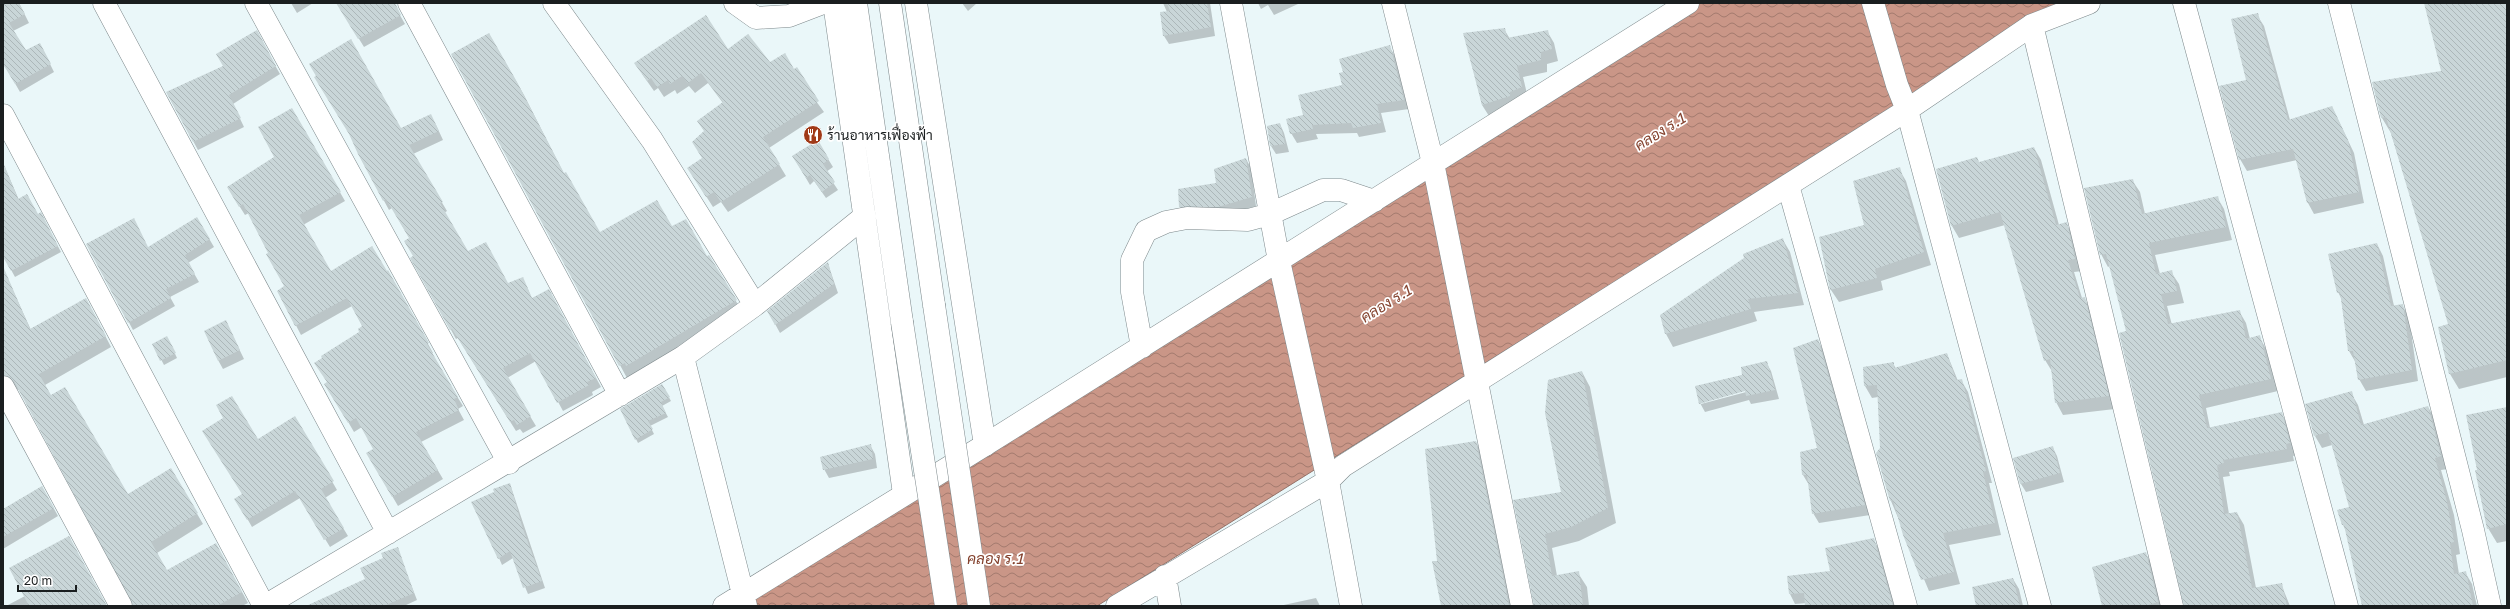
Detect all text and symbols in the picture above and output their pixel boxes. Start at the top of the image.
water label: คลอง ร.1 [1631,108,1689,154]
place label: ร้านอาหารเฟื่องฟ้า [827,123,933,143]
restaurant icon: ร้านอาหารเฟื่องฟ้า [802,124,824,146]
water label: คลอง ร.1 [1357,280,1415,326]
water label: คลอง ร.1 [967,549,1024,567]
scale bar [18,567,76,593]
text: 20 m [24,573,52,588]

